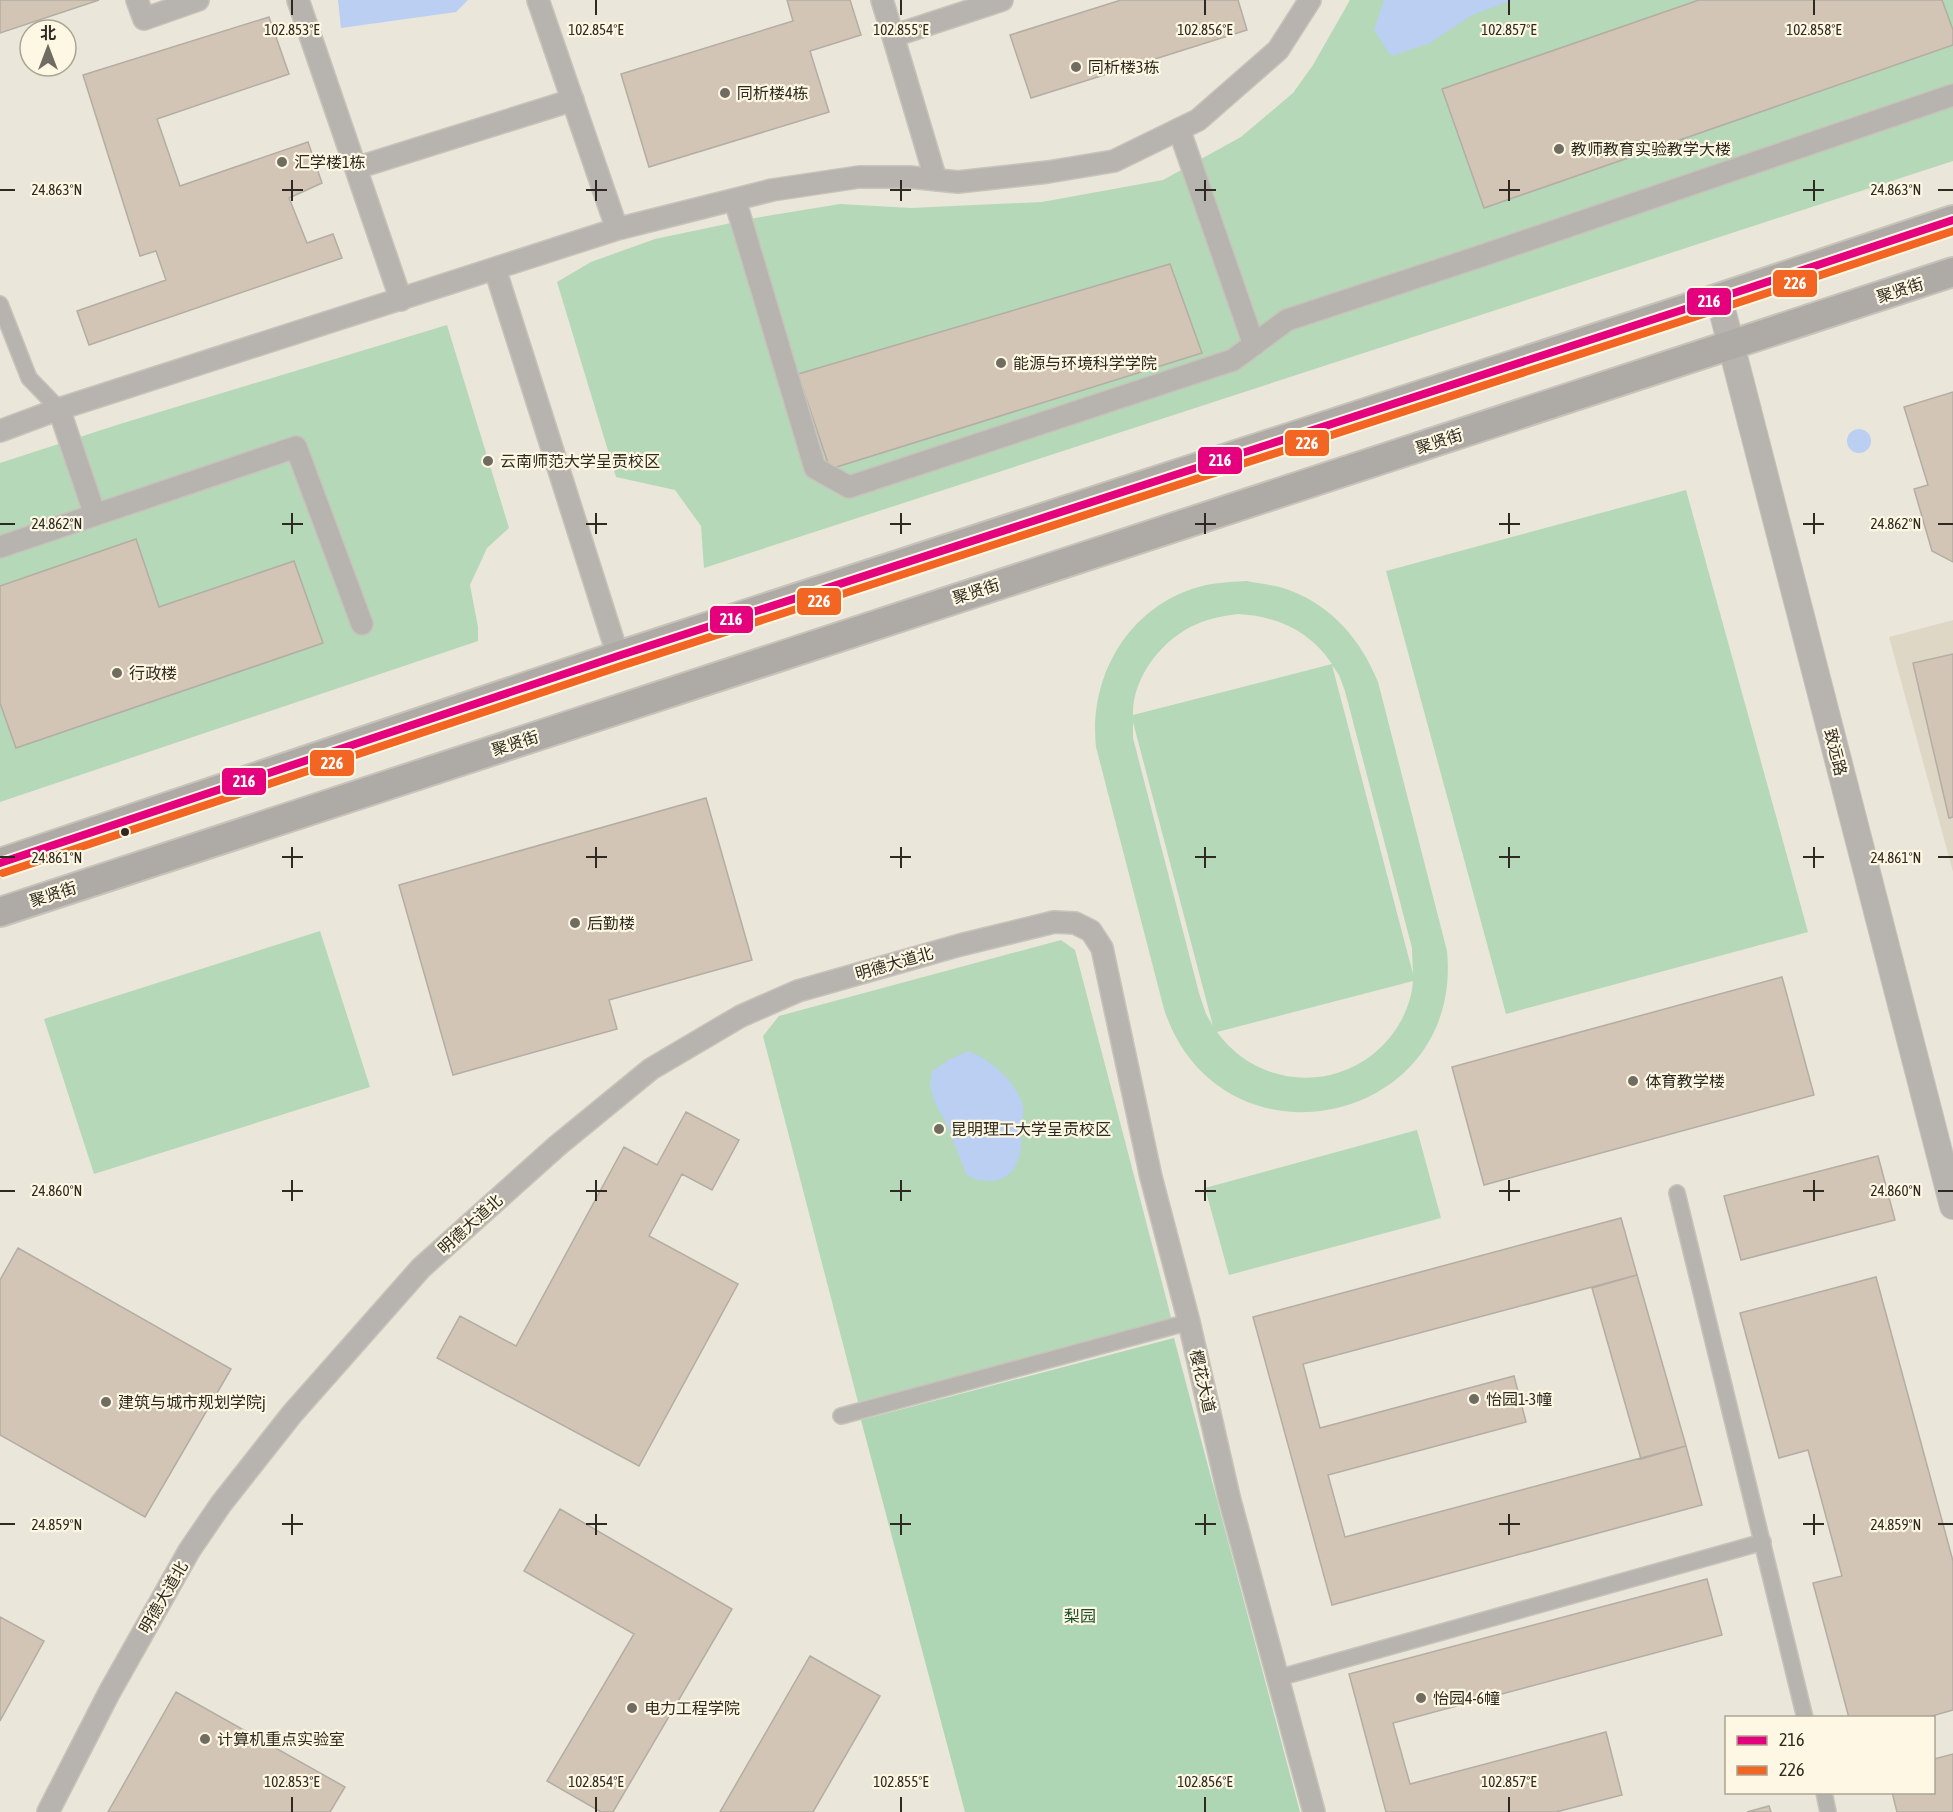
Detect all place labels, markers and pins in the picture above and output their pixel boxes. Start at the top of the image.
place label: 同析楼3栋 [1088,58,1160,76]
marker: 同析楼3栋 [1069,60,1083,74]
place label: 同析楼4栋 [737,84,809,102]
marker: 同析楼4栋 [718,86,732,100]
place label: 教师教育实验教学大楼 [1571,140,1731,158]
marker: 教师教育实验教学大楼 [1552,142,1566,156]
place label: 汇学楼1栋 [294,153,366,171]
marker: 汇学楼1栋 [275,155,289,169]
place label: 能源与环境科学学院 [1013,354,1157,372]
marker: 能源与环境科学学院 [994,356,1008,370]
place label: 云南师范大学呈贡校区 [500,452,660,470]
marker: 云南师范大学呈贡校区 [481,454,495,468]
place label: 行政楼 [129,664,177,682]
marker: 行政楼 [110,666,124,680]
unlabelled marker [119,826,131,838]
place label: 后勤楼 [587,914,635,932]
marker: 后勤楼 [568,916,582,930]
place label: 体育教学楼 [1645,1072,1725,1090]
marker: 体育教学楼 [1626,1074,1640,1088]
place label: 昆明理工大学呈贡校区 [951,1120,1111,1138]
marker: 昆明理工大学呈贡校区 [932,1122,946,1136]
place label: 怡园1-3幢 [1486,1390,1552,1408]
marker: 怡园1-3幢 [1467,1392,1481,1406]
place label: 建筑与城市规划学院j [118,1393,266,1412]
marker: 建筑与城市规划学院j [99,1395,113,1409]
place label: 怡园4-6幢 [1433,1689,1500,1707]
marker: 怡园4-6幢 [1414,1691,1428,1705]
place label: 电力工程学院 [644,1699,740,1717]
marker: 电力工程学院 [625,1701,639,1715]
place label: 计算机重点实验室 [217,1730,345,1748]
marker: 计算机重点实验室 [198,1732,212,1746]

